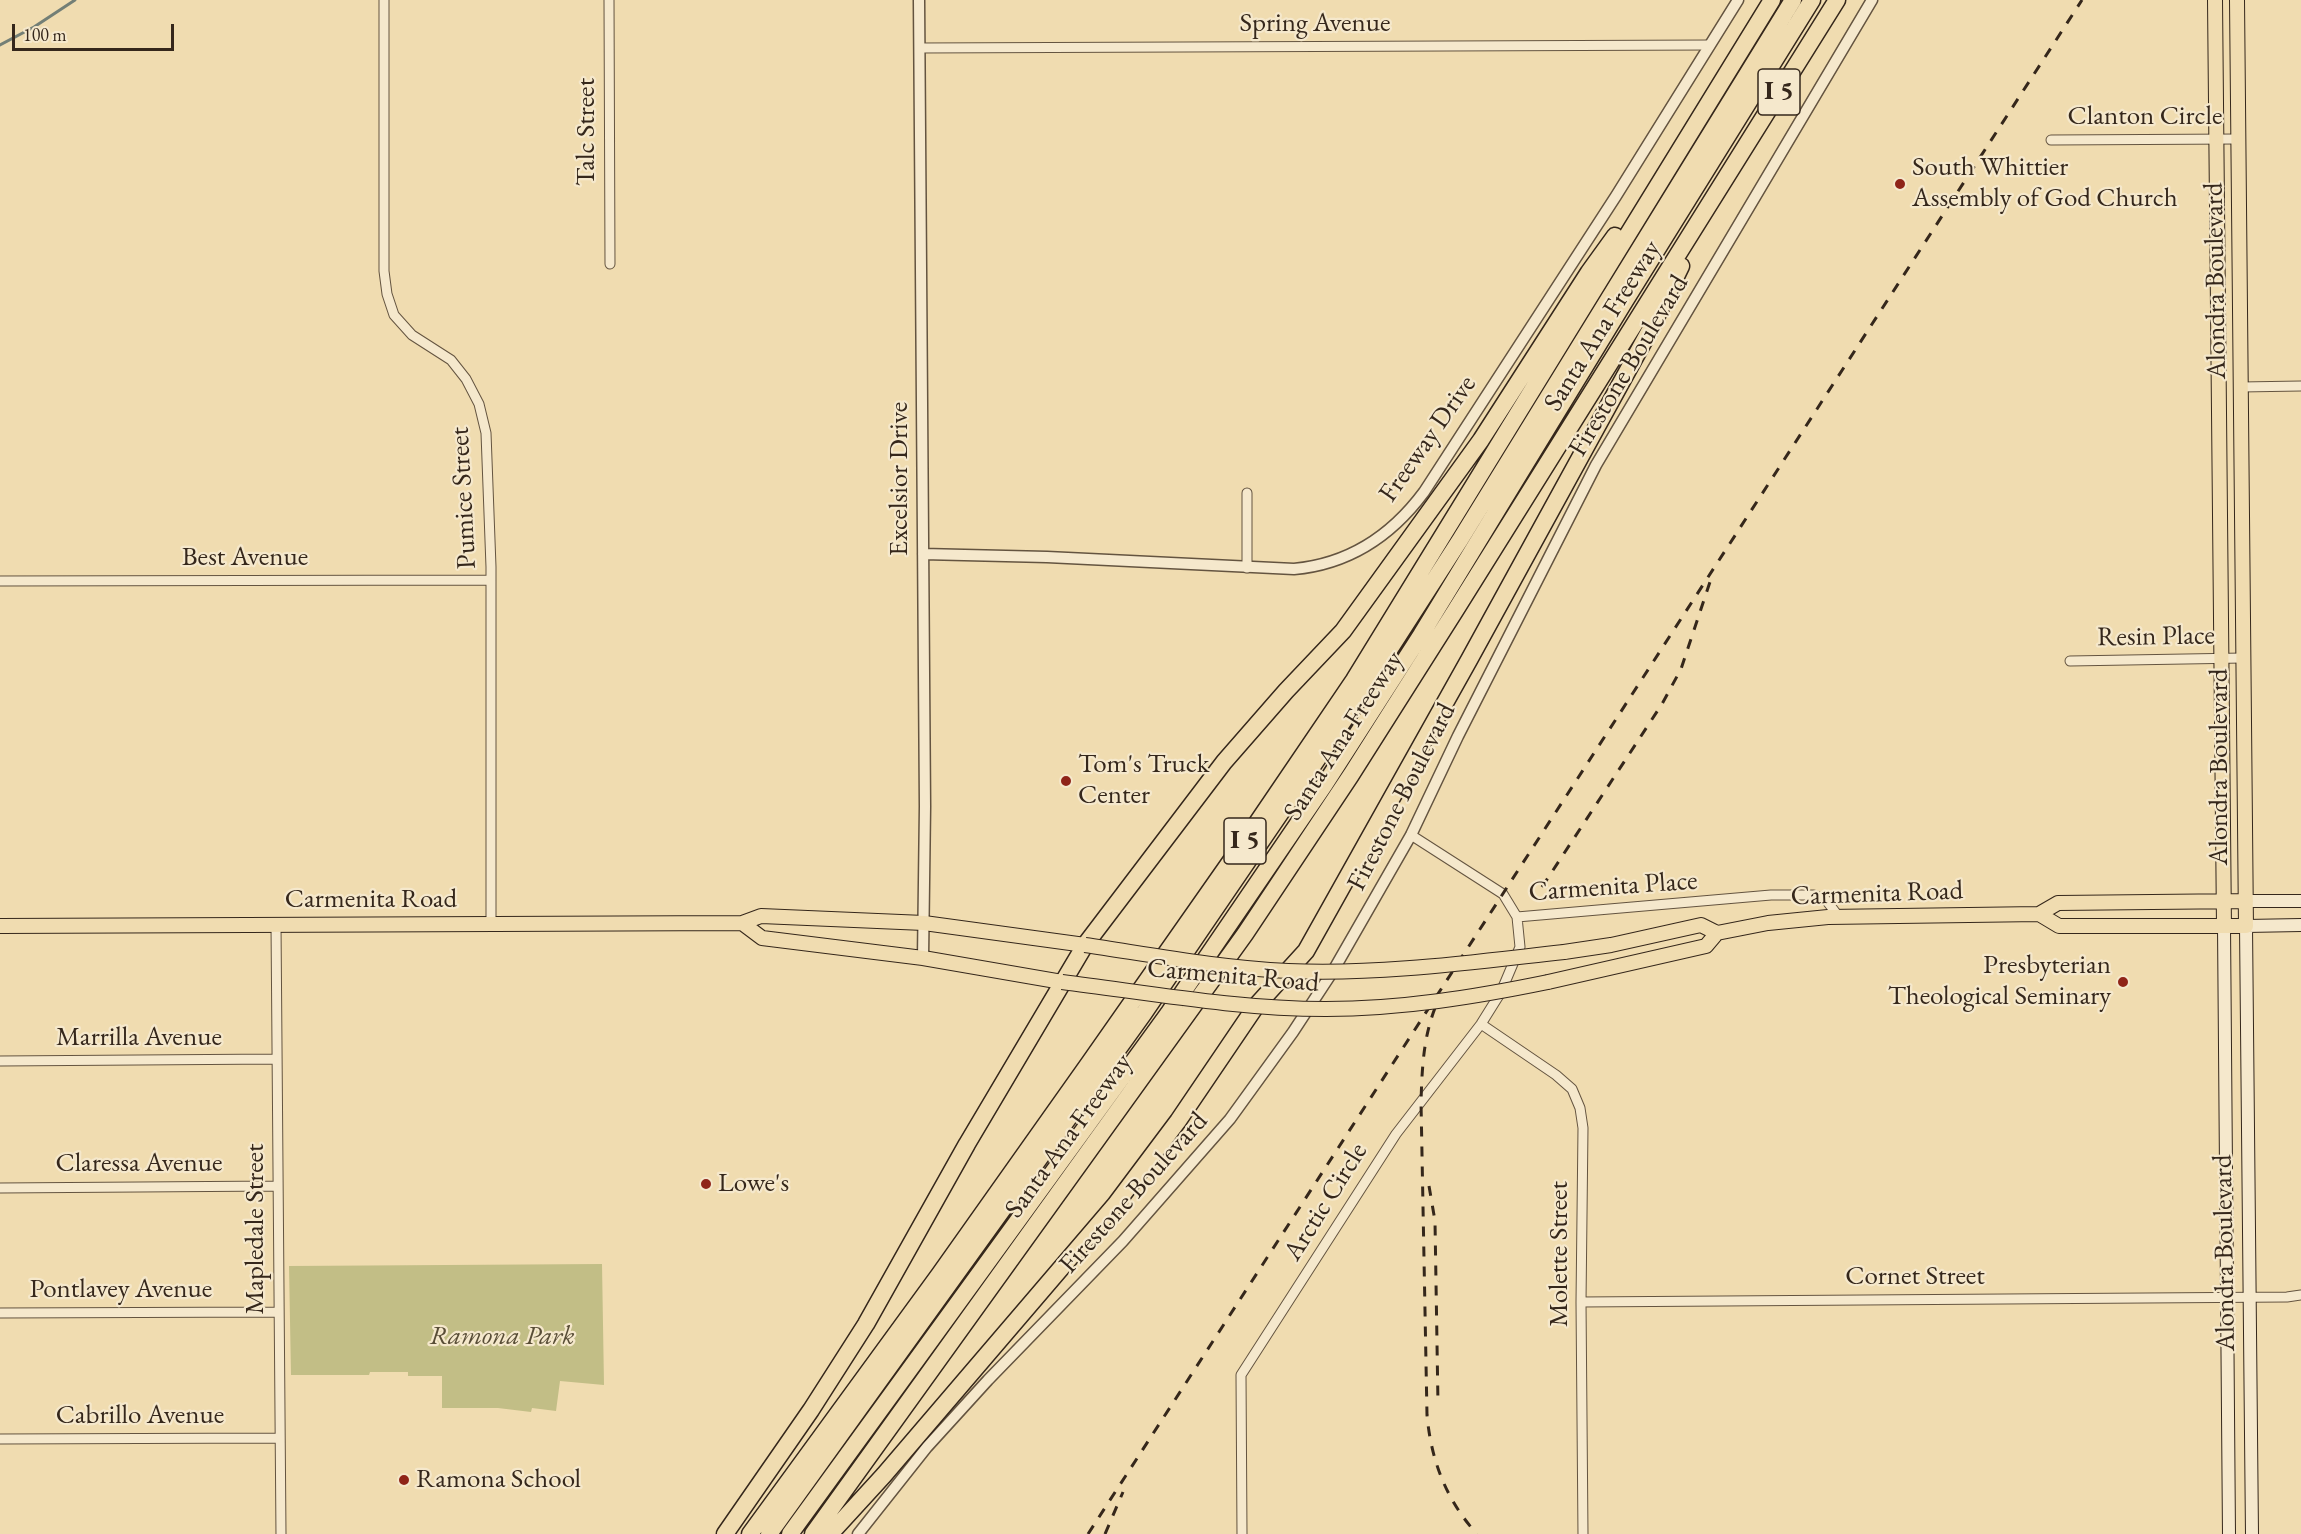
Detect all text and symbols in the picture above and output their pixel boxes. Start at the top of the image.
street label: Spring Avenue [1239,8,1391,40]
scale bar [15,12,177,50]
text: 100 m [23,23,67,46]
road number: I 5 [1758,69,1800,115]
street label: Talc Street [571,78,603,186]
street label: Clanton Circle [2068,101,2222,133]
place label: South Whittier Assembly of God Church [1912,152,2178,215]
marker: South Whittier Assembly of God Church [1893,177,1907,191]
street label: Alondra Boulevard [2198,182,2234,380]
street label: Santa Ana Freeway [1537,235,1669,417]
street label: Firestone Boulevard [1562,269,1696,463]
street label: Freeway Drive [1373,369,1483,509]
street label: Excelsior Drive [884,402,916,556]
street label: Pumice Street [444,426,484,570]
street label: Best Avenue [182,542,308,574]
street label: Resin Place [2097,620,2215,654]
street label: Santa Ana Freeway [1277,645,1411,827]
street label: Alondra Boulevard [2204,669,2236,865]
street label: Firestone Boulevard [1341,698,1463,896]
place label: Tom's Truck Center [1078,749,1209,812]
marker: Tom's Truck Center [1059,774,1073,788]
road number: I 5 [1224,818,1266,864]
street label: Carmenita Place [1527,865,1699,909]
street label: Carmenita Road [1790,875,1964,913]
street label: Carmenita Road [285,884,457,916]
place label: Presbyterian Theological Seminary [1888,950,2111,1013]
street label: Carmenita Road [1146,952,1320,1000]
marker: Presbyterian Theological Seminary [2116,975,2130,989]
street label: Marrilla Avenue [56,1022,222,1054]
street label: Santa Ana Freeway [998,1047,1140,1225]
street label: Firestone Boulevard [1053,1106,1215,1280]
street label: Arctic Circle [1277,1137,1375,1267]
street label: Mapledale Street [240,1143,272,1315]
street label: Claressa Avenue [55,1148,223,1180]
street label: Alondra Boulevard [2207,1154,2243,1352]
place label: Lowe's [718,1168,789,1200]
marker: Lowe's [699,1177,713,1191]
street label: Molette Street [1544,1181,1576,1327]
street label: Cornet Street [1845,1261,1985,1293]
street label: Pontlavey Avenue [30,1274,212,1306]
park label: Ramona Park [429,1321,575,1353]
street label: Cabrillo Avenue [56,1400,224,1432]
place label: Ramona School [416,1464,581,1496]
marker: Ramona School [397,1473,411,1487]

